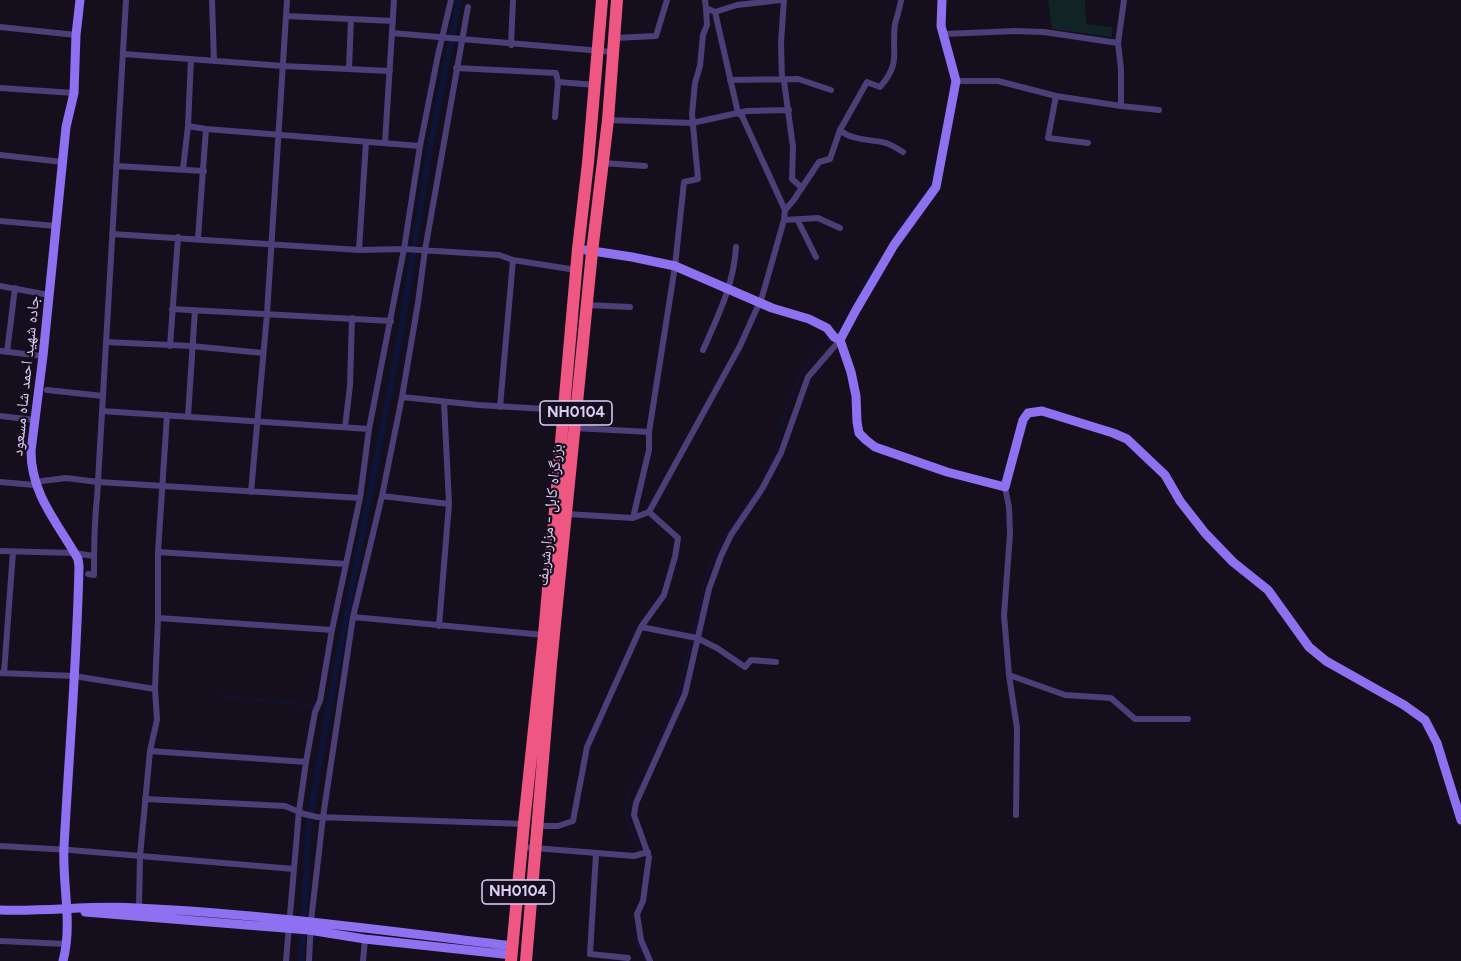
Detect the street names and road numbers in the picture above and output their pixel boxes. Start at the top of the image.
street label: جاده شهيد احمد شاه مسعود [8,295,44,457]
road number: NH0104 [540,401,612,425]
street label: بزرگراه کابل - مزارشریف [533,443,567,587]
road number: NH0104 [482,880,554,904]

